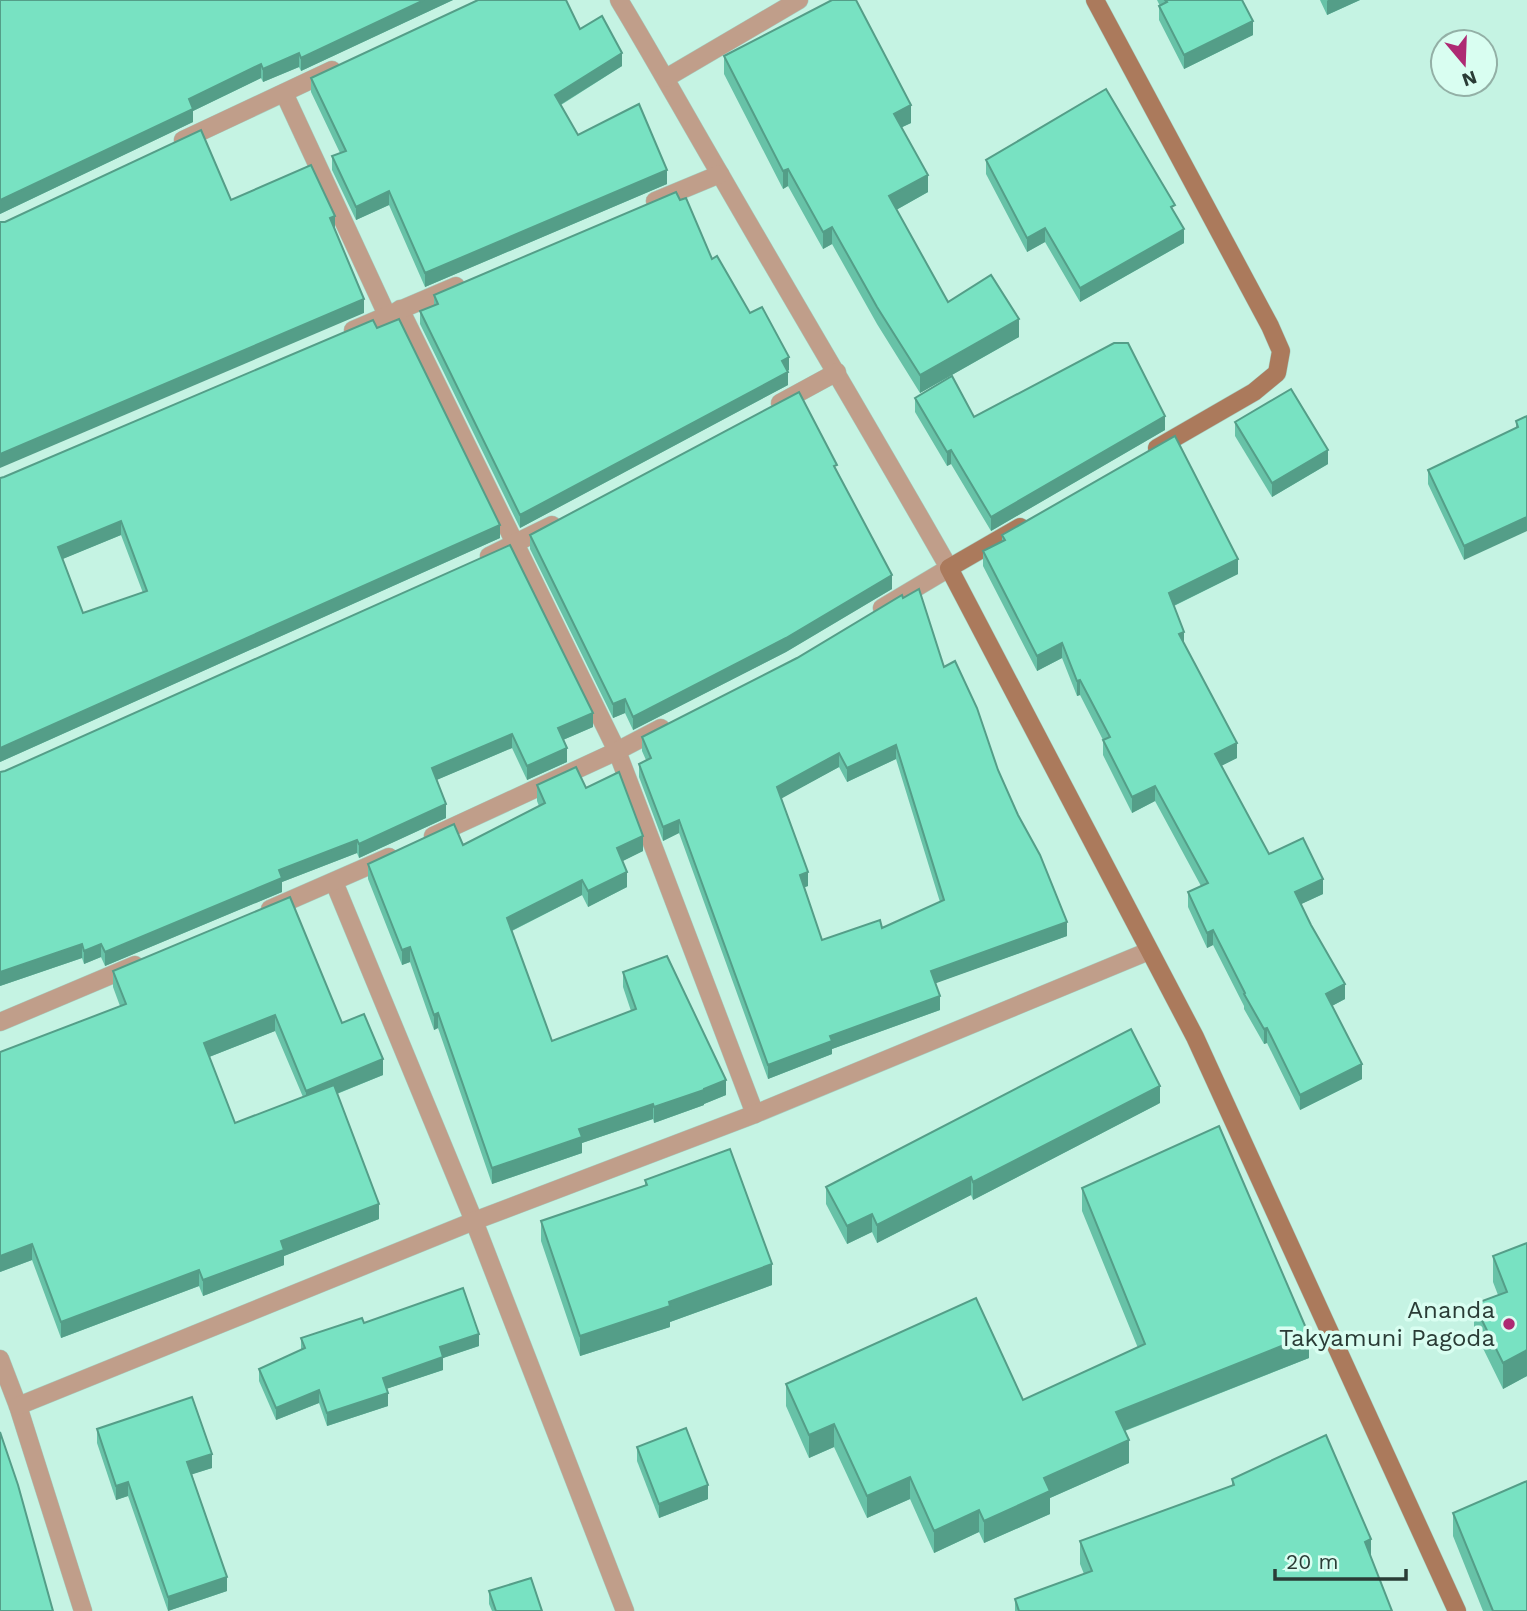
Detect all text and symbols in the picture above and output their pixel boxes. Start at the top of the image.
north arrow [1429,28,1499,98]
text: N [1459,65,1480,92]
place label: Ananda Takyamuni Pagoda [1279,1296,1495,1352]
marker: Ananda Takyamuni Pagoda [1501,1316,1517,1332]
scale bar [1275,1538,1406,1582]
text: 20 m [1286,1549,1338,1574]

